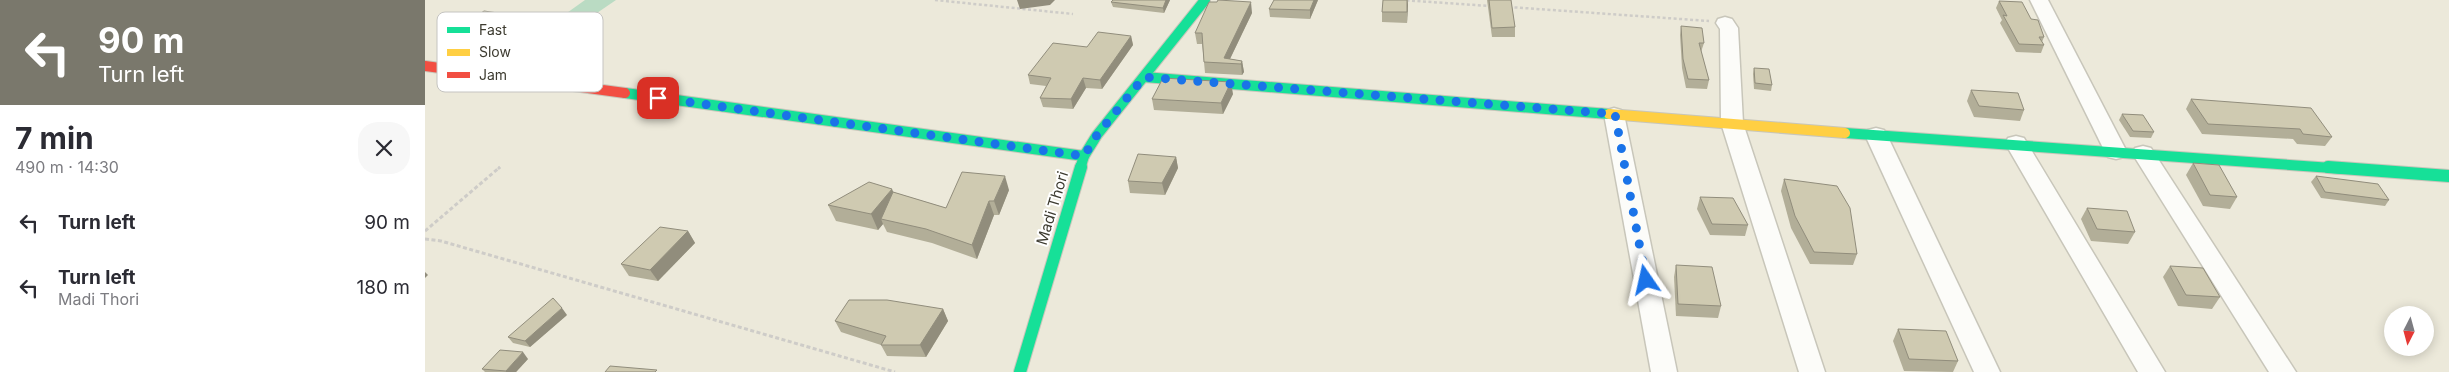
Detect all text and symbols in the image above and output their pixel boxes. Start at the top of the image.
legend [437,12,603,92]
text: 90 m [98,19,185,61]
icon: left [15,20,80,85]
text: Fast [479,21,507,38]
text: Slow [479,43,511,60]
text: Turn left [98,61,184,87]
text: Jam [479,66,507,83]
pin [637,77,679,119]
icon: arrive [644,84,672,112]
text: 7 min [15,120,94,156]
button: close [358,122,410,174]
text: 490 m · 14:30 [15,157,119,177]
street label: Madi Thori [1032,169,1072,247]
icon: left [15,209,43,237]
text: Turn left [58,211,136,234]
text: 90 m [364,211,410,234]
position arrow [1619,253,1671,305]
text: Turn left [58,266,136,289]
icon: left [15,274,43,302]
text: 180 m [357,276,410,299]
text: Madi Thori [58,289,139,309]
north arrow [2384,306,2434,356]
map controls [2384,306,2434,356]

